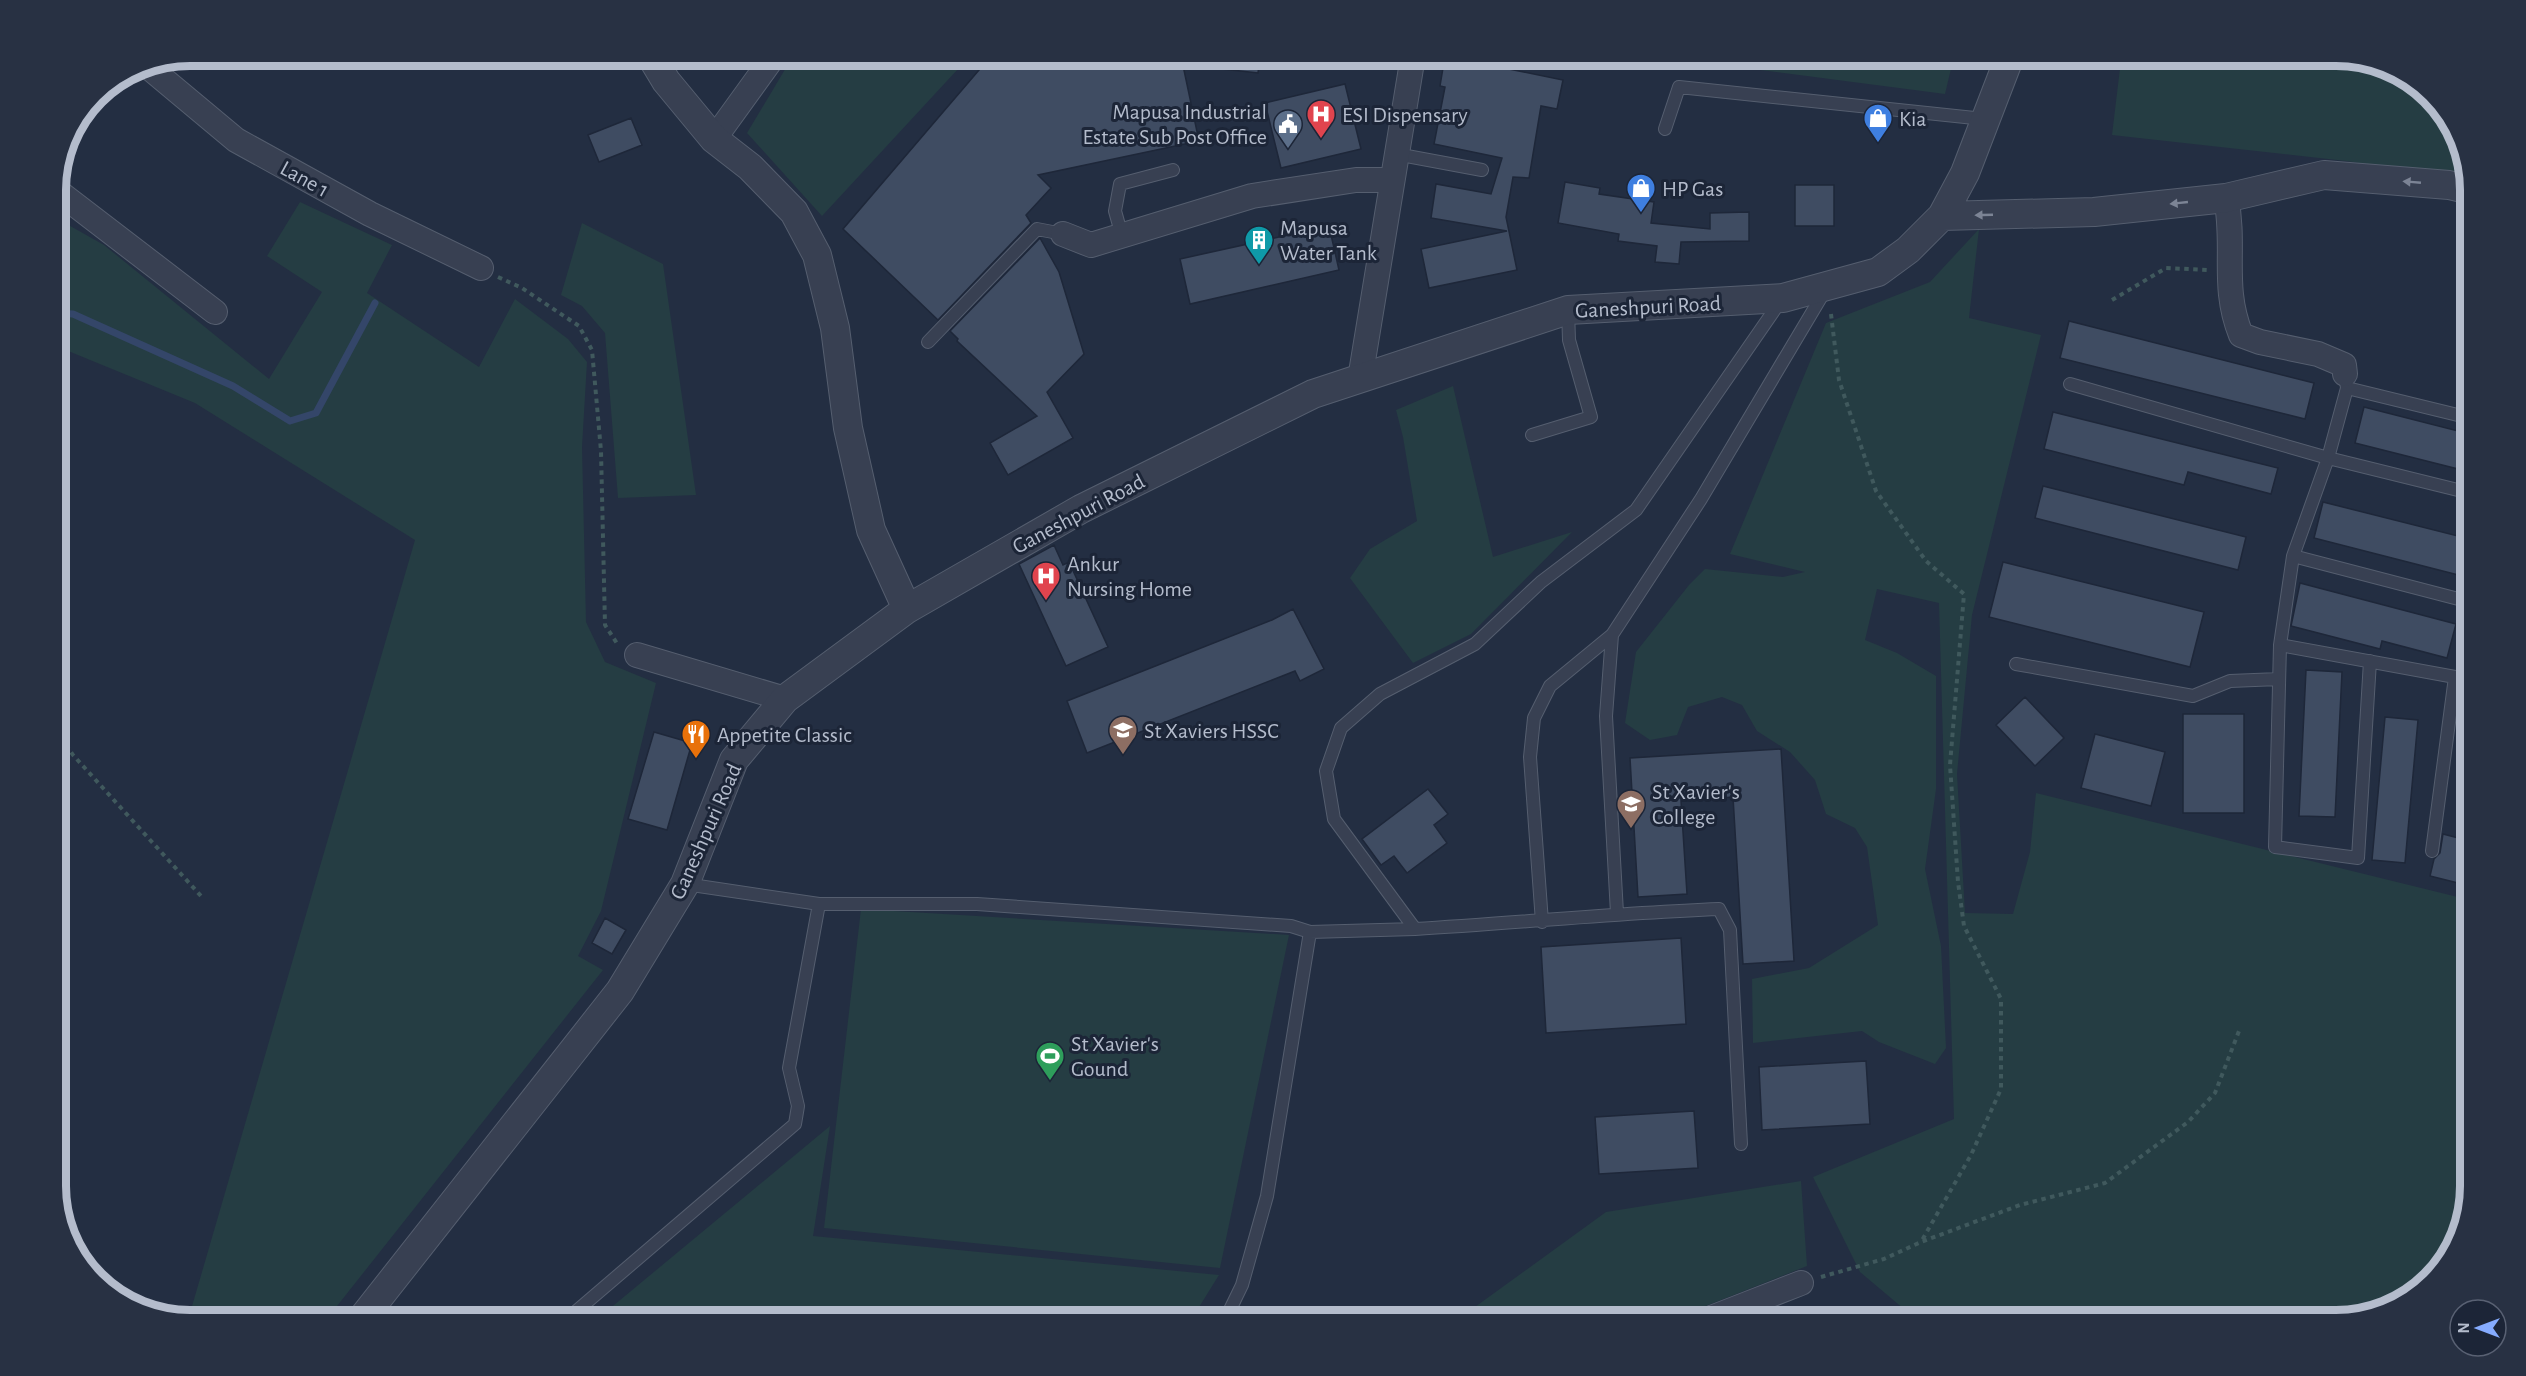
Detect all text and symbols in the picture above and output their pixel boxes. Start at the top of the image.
hospital icon: ESI Dispensary [1305,98,1337,140]
place label: Mapusa Industrial Estate Sub Post Office [1083,101,1267,148]
shop icon: Kia [1862,102,1894,144]
place label: ESI Dispensary [1342,104,1468,126]
public building icon: Mapusa Industrial Estate Sub Post Office [1272,108,1304,150]
place label: Kia [1899,108,1927,130]
street label: Lane 1 [277,157,332,201]
shop icon: HP Gas [1625,172,1657,214]
place label: HP Gas [1662,178,1723,200]
one-way arrow [2403,178,2422,187]
one-way arrow [2169,198,2188,208]
one-way arrow [1975,210,1994,219]
place label: Mapusa Water Tank [1280,217,1377,264]
building icon: Mapusa Water Tank [1243,224,1275,266]
street label: Ganeshpuri Road [1575,292,1722,322]
street label: Ganeshpuri Road [1009,470,1148,558]
place label: Ankur Nursing Home [1067,553,1192,600]
hospital icon: Ankur Nursing Home [1030,560,1062,602]
school or university icon: St Xaviers HSSC [1107,714,1139,756]
restaurant icon: Appetite Classic [680,718,712,760]
place label: St Xaviers HSSC [1144,720,1279,742]
place label: Appetite Classic [717,724,852,746]
street label: Ganeshpuri Road [666,760,746,903]
place label: St Xavier's College [1652,781,1740,828]
school or university icon: St Xavier's College [1615,788,1647,830]
place label: St Xavier's Gound [1071,1033,1159,1080]
sports icon: St Xavier's Gound [1034,1040,1066,1082]
north arrow [2448,1298,2508,1358]
text: N [2456,1322,2472,1334]

